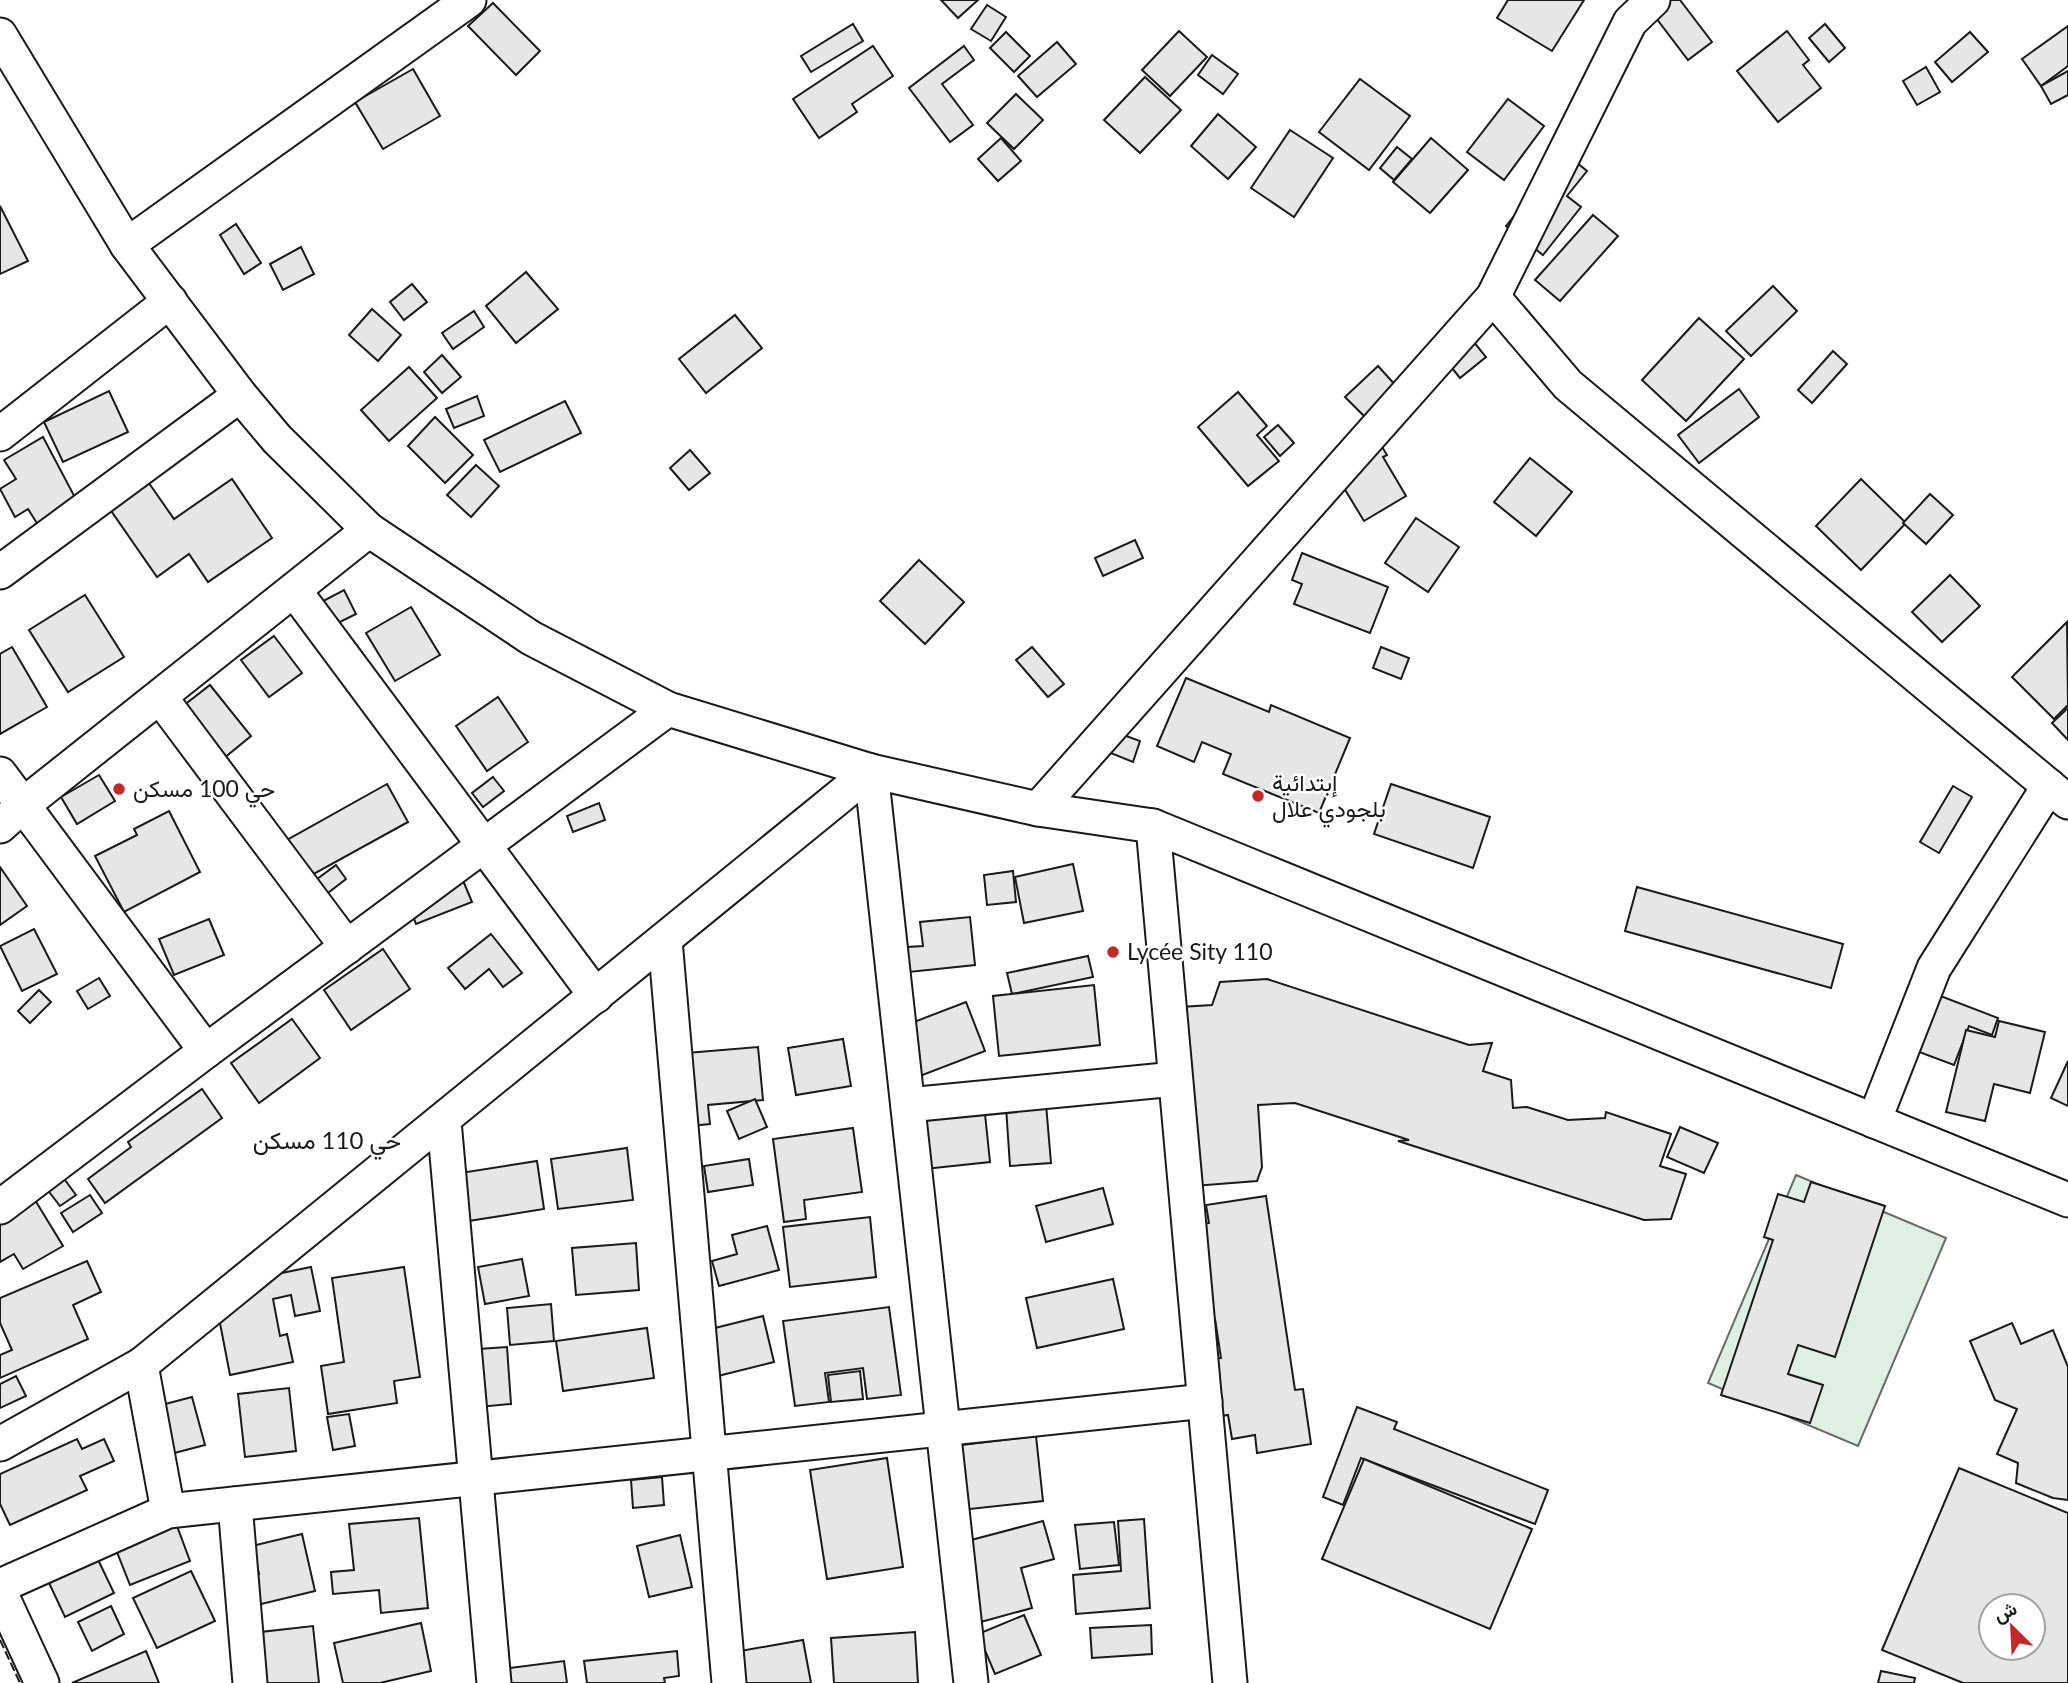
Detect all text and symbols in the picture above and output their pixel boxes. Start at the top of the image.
place label: إبتدائية بلجودي علال [1272,768,1386,828]
place label: حي 100 مسكن [133,774,275,808]
marker: حي 100 مسكن [111,781,127,797]
marker: إبتدائية بلجودي علال [1250,788,1266,804]
place label: Lycée Sity 110 [1127,937,1273,965]
marker: Lycée Sity 110 [1105,944,1121,960]
district label: حي 110 مسكن [253,1125,401,1160]
north arrow [1977,1592,2047,1662]
text: ش [1990,1596,2021,1627]

